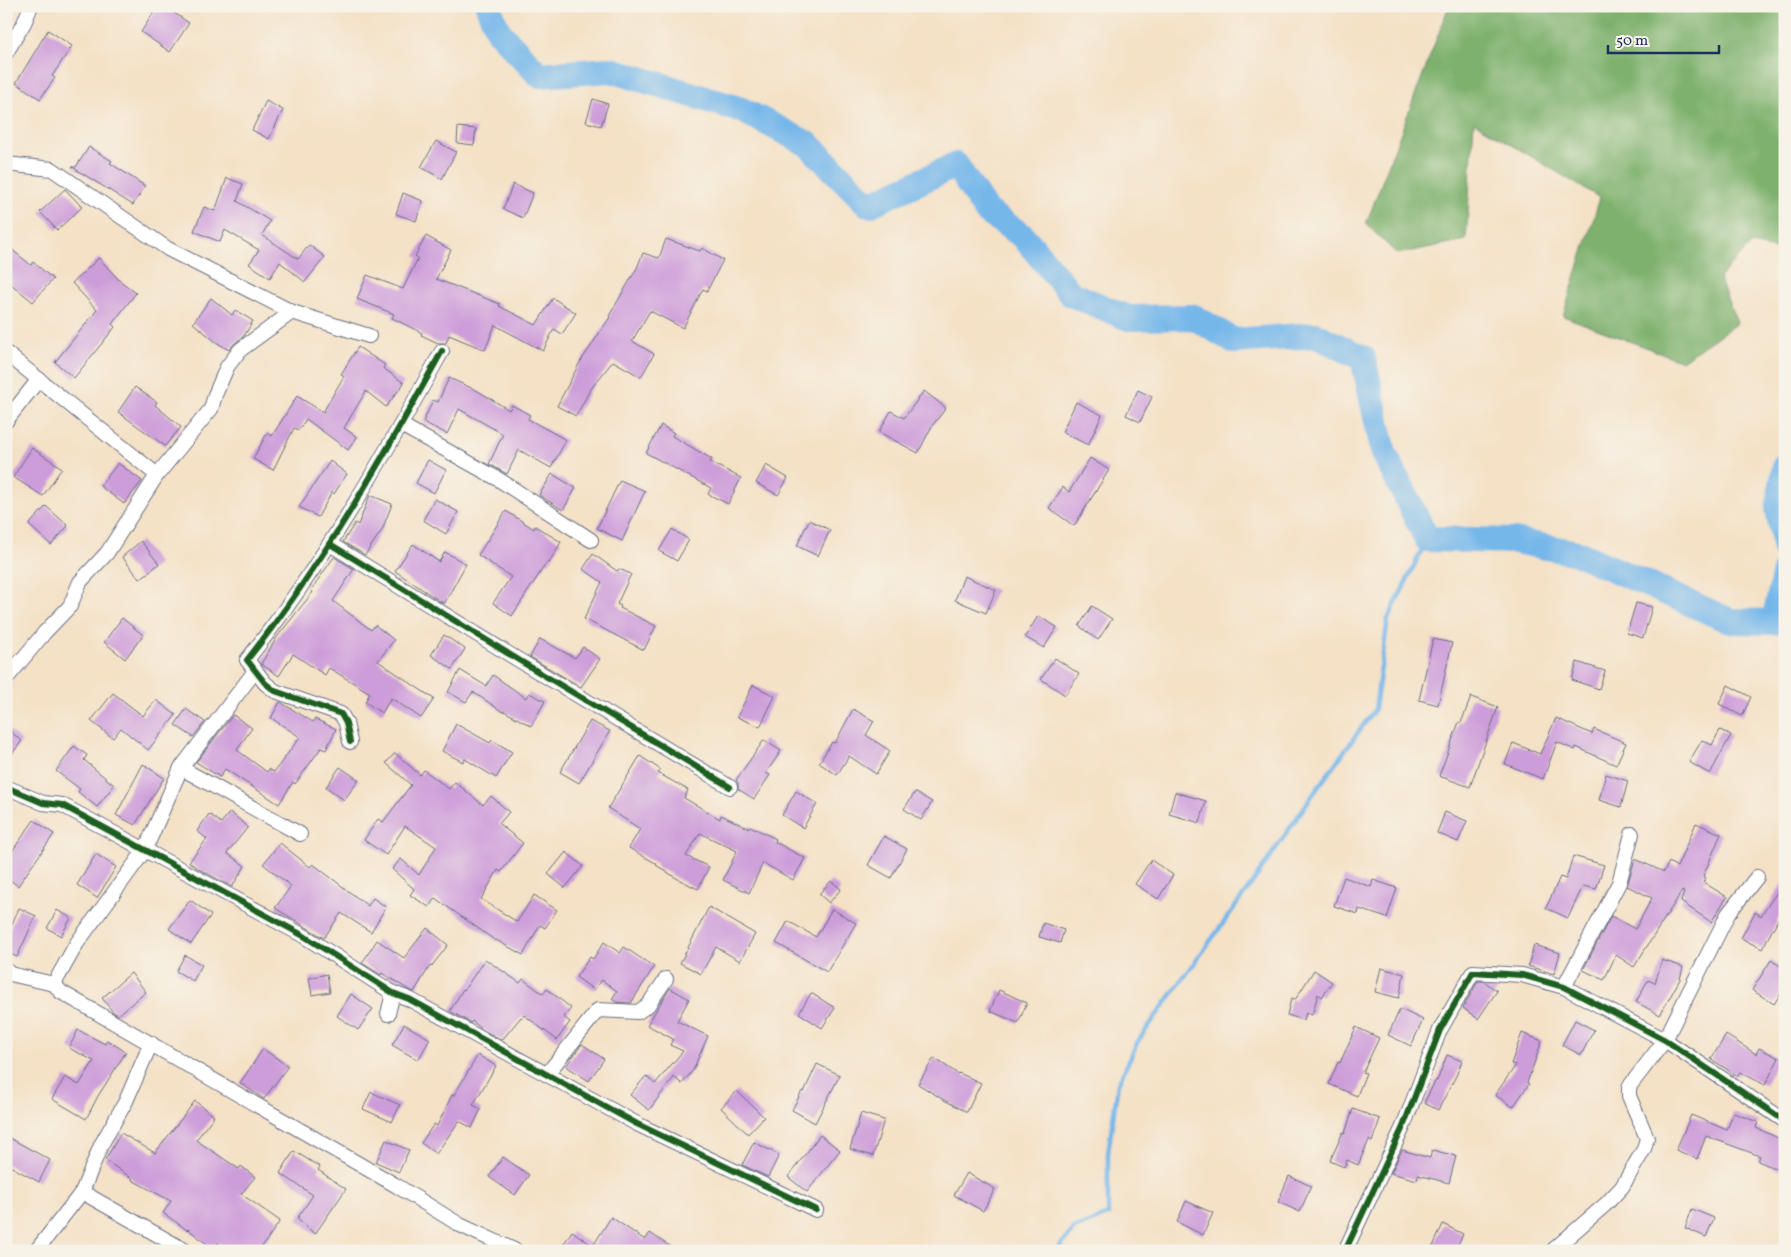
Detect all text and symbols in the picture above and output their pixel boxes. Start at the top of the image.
scale bar [1608,22,1720,54]
text: 50 m [1616,31,1648,52]

